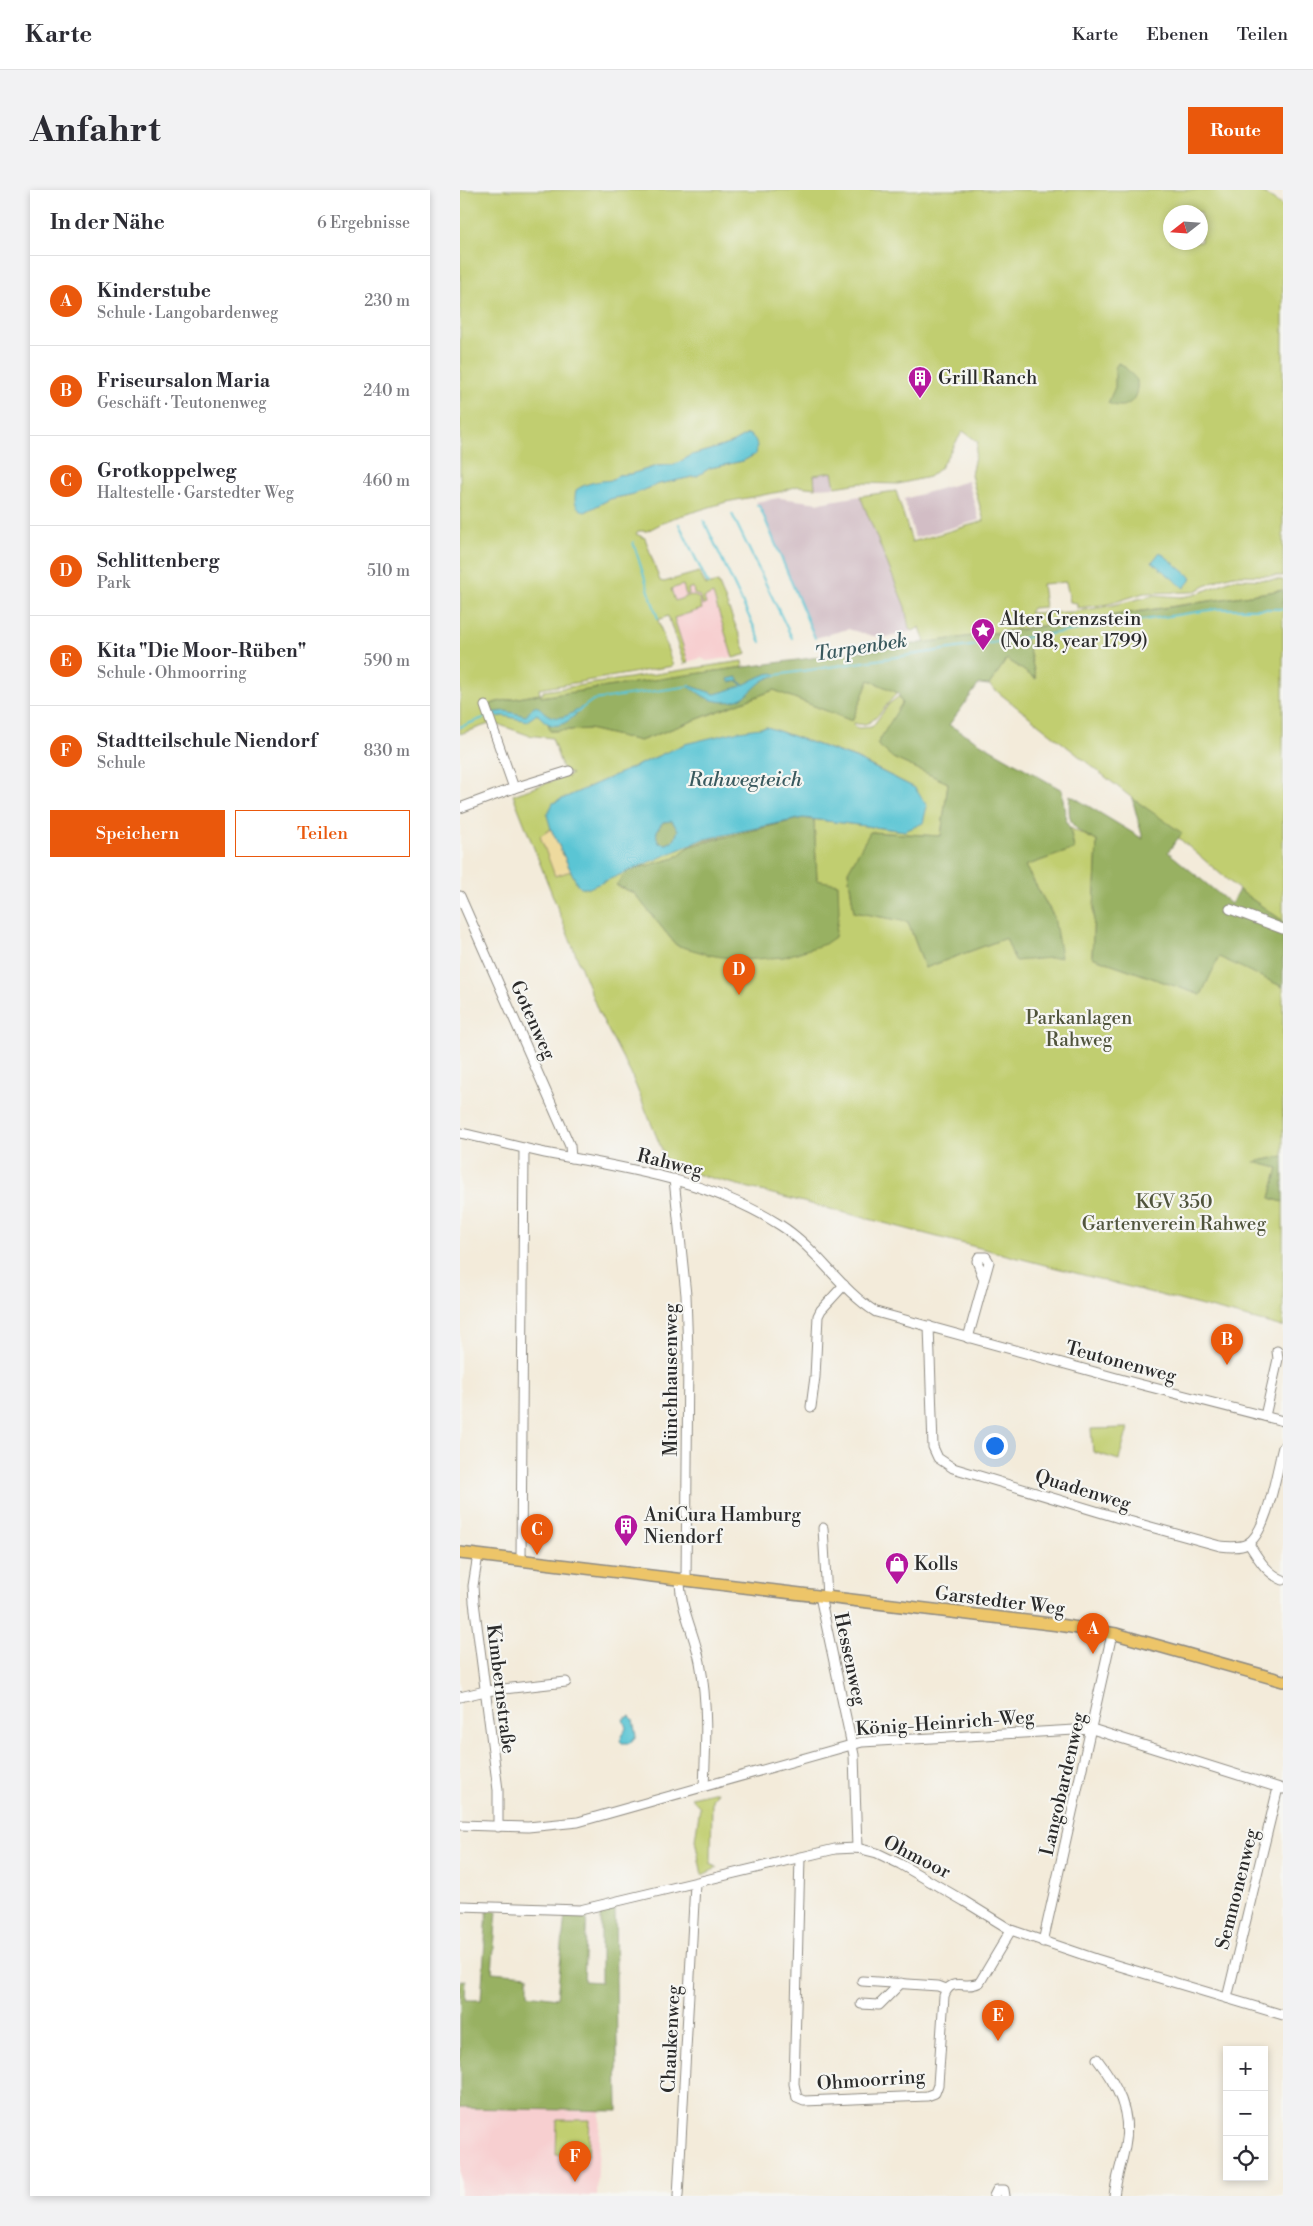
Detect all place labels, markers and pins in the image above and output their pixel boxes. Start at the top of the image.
building icon: Grill Ranch [907,365,933,399]
place label: Grill Ranch [938,366,1037,390]
place label: Alter Grenzstein (No 18, year 1799) [999,607,1148,653]
place icon: Alter Grenzstein (No 18, year 1799) [970,617,996,651]
pin: D [723,954,755,995]
pin: B [1211,1324,1243,1365]
place label: AniCura Hamburg Niendorf [643,1503,801,1549]
building icon: AniCura Hamburg Niendorf [613,1513,639,1547]
pin: C [521,1514,553,1555]
shop icon: Kolls [884,1551,910,1585]
place label: Kolls [914,1552,958,1576]
pin: A [1077,1613,1109,1654]
pin: E [982,2000,1014,2041]
pin: F [559,2141,591,2182]

